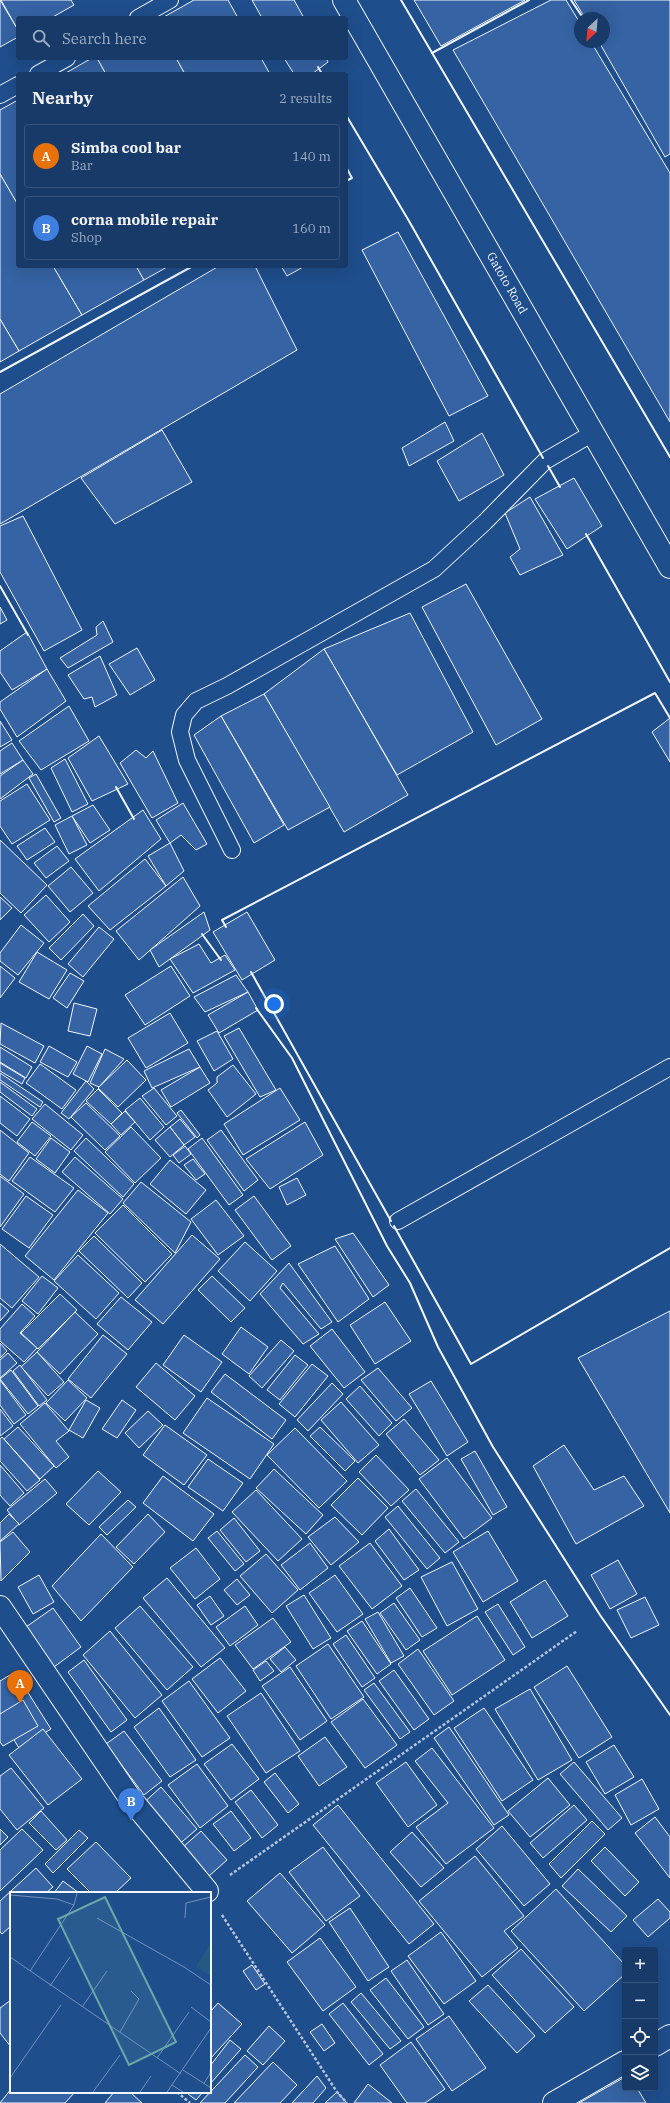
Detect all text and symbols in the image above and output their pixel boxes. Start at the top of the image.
north arrow [574,12,610,48]
search box [16,16,348,60]
icon: search [30,27,52,49]
text: Search here [62,29,147,48]
text: Nearby [32,87,93,109]
text: 2 results [279,90,332,107]
text: Simba cool bar [71,138,181,157]
text: A [41,148,51,165]
text: 140 m [292,148,331,165]
text: Bar [71,157,93,174]
text: corna mobile repair [71,210,218,229]
text: B [41,220,51,237]
text: 160 m [292,220,331,237]
text: Shop [71,229,102,246]
street label: Gatoto Road [484,249,531,316]
your location [264,994,284,1014]
pin: A [7,1670,33,1703]
pin: B [118,1788,144,1821]
inset map [10,1892,211,2093]
map controls [622,1947,658,2091]
button: + [622,1947,658,1983]
button: − [622,1983,658,2019]
button: locate [622,2019,658,2055]
button: layers [622,2055,658,2091]

